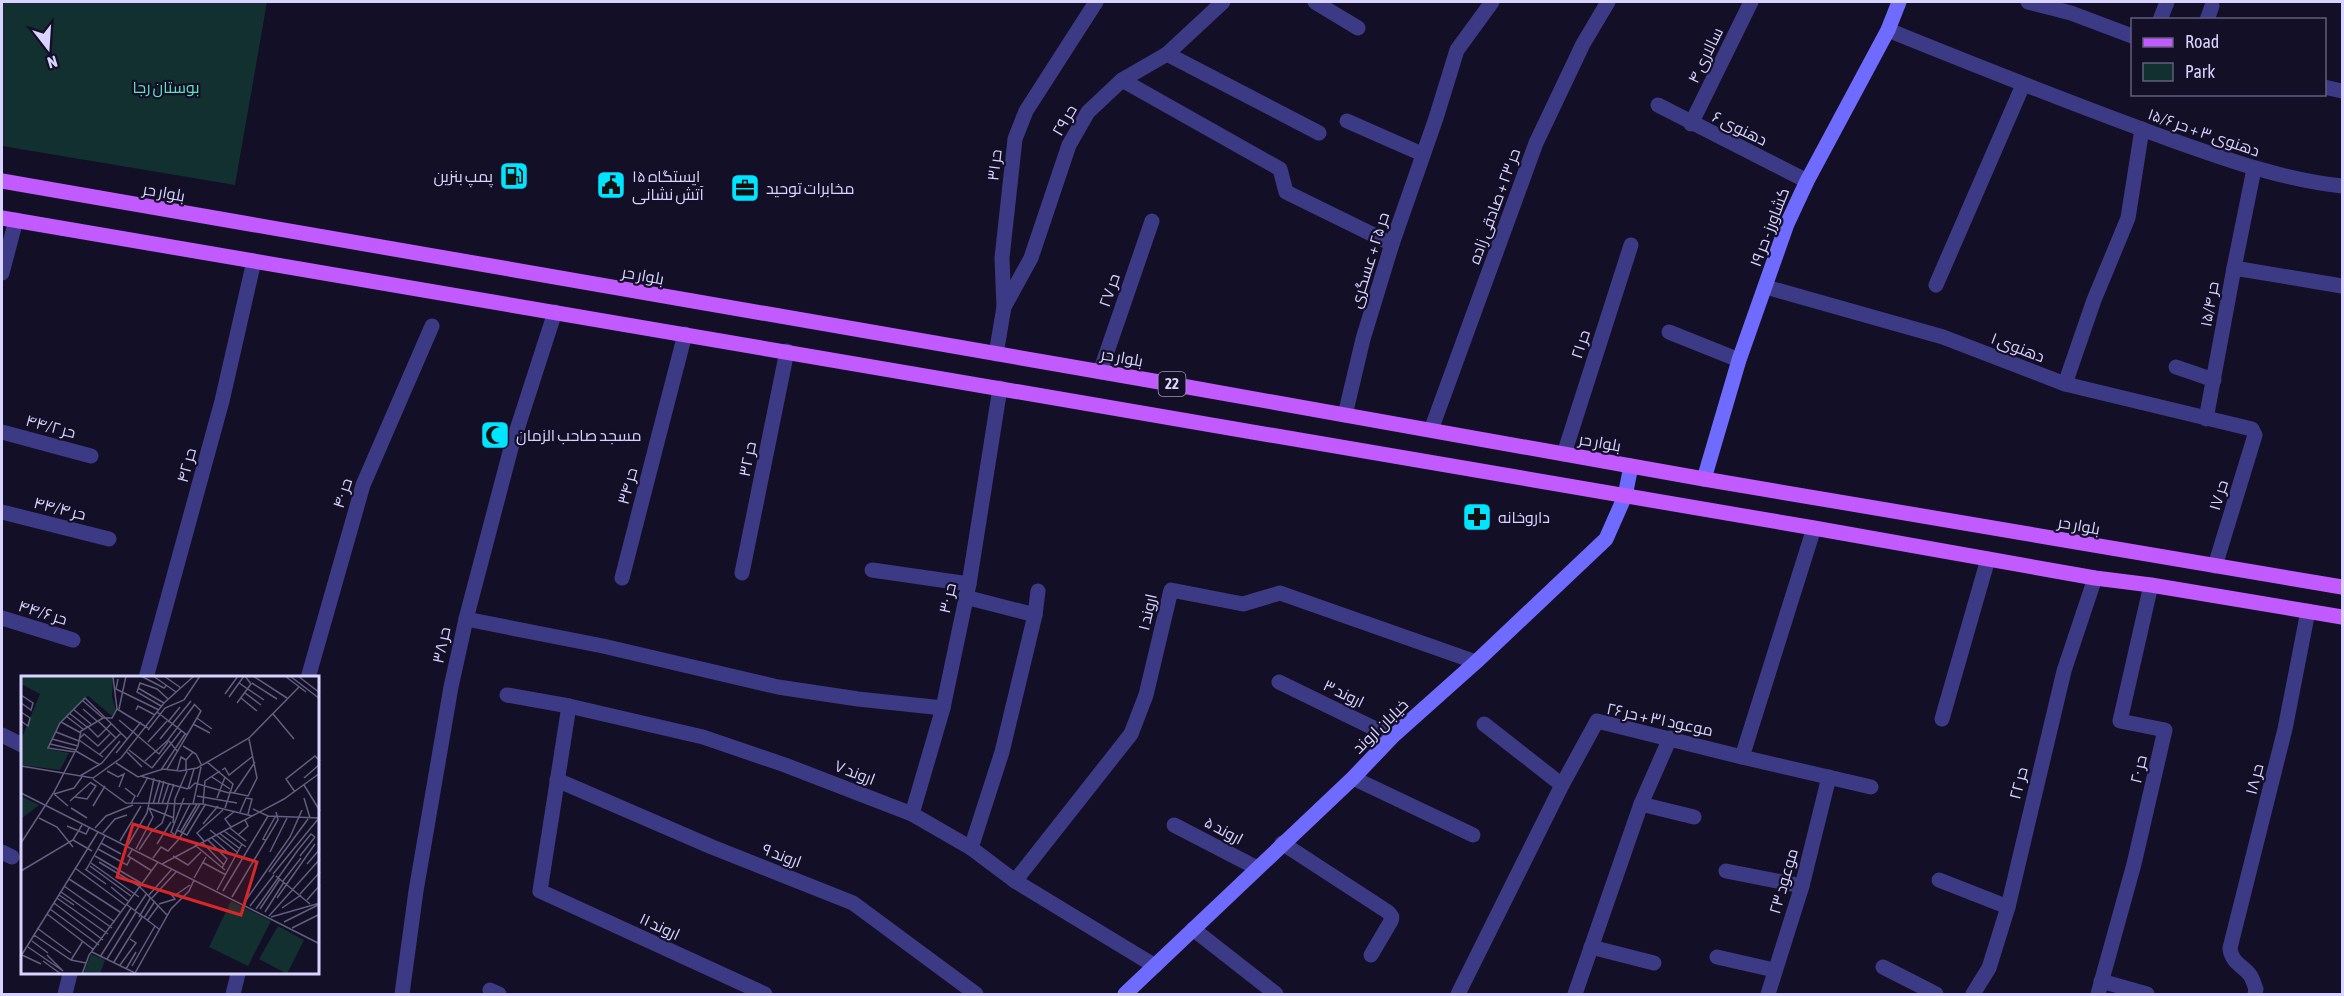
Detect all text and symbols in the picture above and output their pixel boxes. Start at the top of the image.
north arrow [18,18,78,78]
legend [2131,18,2326,96]
street label: سالاری ۴ [1684,24,1728,87]
text: Road [2185,31,2219,52]
text: N [45,52,60,72]
text: Park [2185,61,2215,82]
park label: بوستان رجا [133,78,199,98]
street label: حر ۲۹ [1048,101,1081,139]
street label: دهنوی ۳ + حر ۱۵/۶ [2145,104,2262,161]
street label: دهنوی ۶ [1709,107,1770,151]
street label: حر ۲۳ + صادقی زاده [1465,146,1525,267]
street label: حر ۳۱ [983,148,1006,182]
fuel station icon: پمپ بنزین [498,160,530,192]
place label: پمپ بنزین [433,167,494,188]
place label: ایستگاه ۱۵ آتش نشانی [632,167,705,205]
public building icon: ایستگاه ۱۵ آتش نشانی [595,169,627,201]
office icon: مخابرات توحید [729,172,761,204]
street label: بلوار حر [140,179,187,206]
place label: مخابرات توحید [766,179,855,198]
street label: کشاورز - حر ۱۹ [1746,185,1793,269]
street label: حر ۲۵ + عسگری [1346,210,1394,311]
street label: بلوار حر [619,262,666,289]
street label: حر ۲۷ [1095,271,1124,309]
street label: حر ۱۵/۴ [2196,280,2223,328]
street label: حر ۲۱ [1567,327,1594,361]
street label: دهنوی ۱ [1988,329,2047,367]
street label: بلوار حر [1098,344,1145,371]
road number: 22 [1158,372,1186,396]
street label: حر ۴۴/۲ [24,411,78,442]
mosque icon: مسجد صاحب الزمان [479,419,511,451]
place label: مسجد صاحب الزمان [516,426,642,446]
street label: بلوار حر [1576,429,1623,456]
street label: حر ۳۲ [735,440,760,478]
street label: حر ۴۲ [173,446,200,484]
street label: حر ۳۴ [613,466,641,507]
street label: حر ۴۰ [329,476,356,511]
street label: حر ۱۷ [2205,478,2232,513]
street label: حر ۴۴/۴ [32,493,88,524]
pharmacy icon: داروخانه [1461,501,1493,533]
place label: داروخانه [1498,508,1550,527]
street label: بلوار حر [2055,512,2102,539]
street label: حر ۳۰ [935,581,960,615]
street label: اروند ۱ [1134,592,1161,632]
street label: حر ۴۴/۶ [16,596,70,629]
street label: حر ۳۸ [428,625,455,665]
street label: اروند ۳ [1320,675,1367,711]
inset map [21,676,320,975]
street label: خیابان اروند [1348,695,1413,758]
street label: موعود ۳۱ + حر ۲۶ [1605,699,1715,740]
street label: حر ۲۰ [2126,753,2151,785]
street label: اروند ۷ [832,756,878,789]
street label: حر ۱۸ [2242,762,2267,796]
street label: حر ۲۲ [2005,765,2032,801]
street label: اروند ۵ [1201,812,1246,848]
street label: اروند ۹ [759,839,804,872]
street label: موعود ۲۳ [1765,846,1802,916]
street label: اروند ۱۱ [637,909,683,944]

